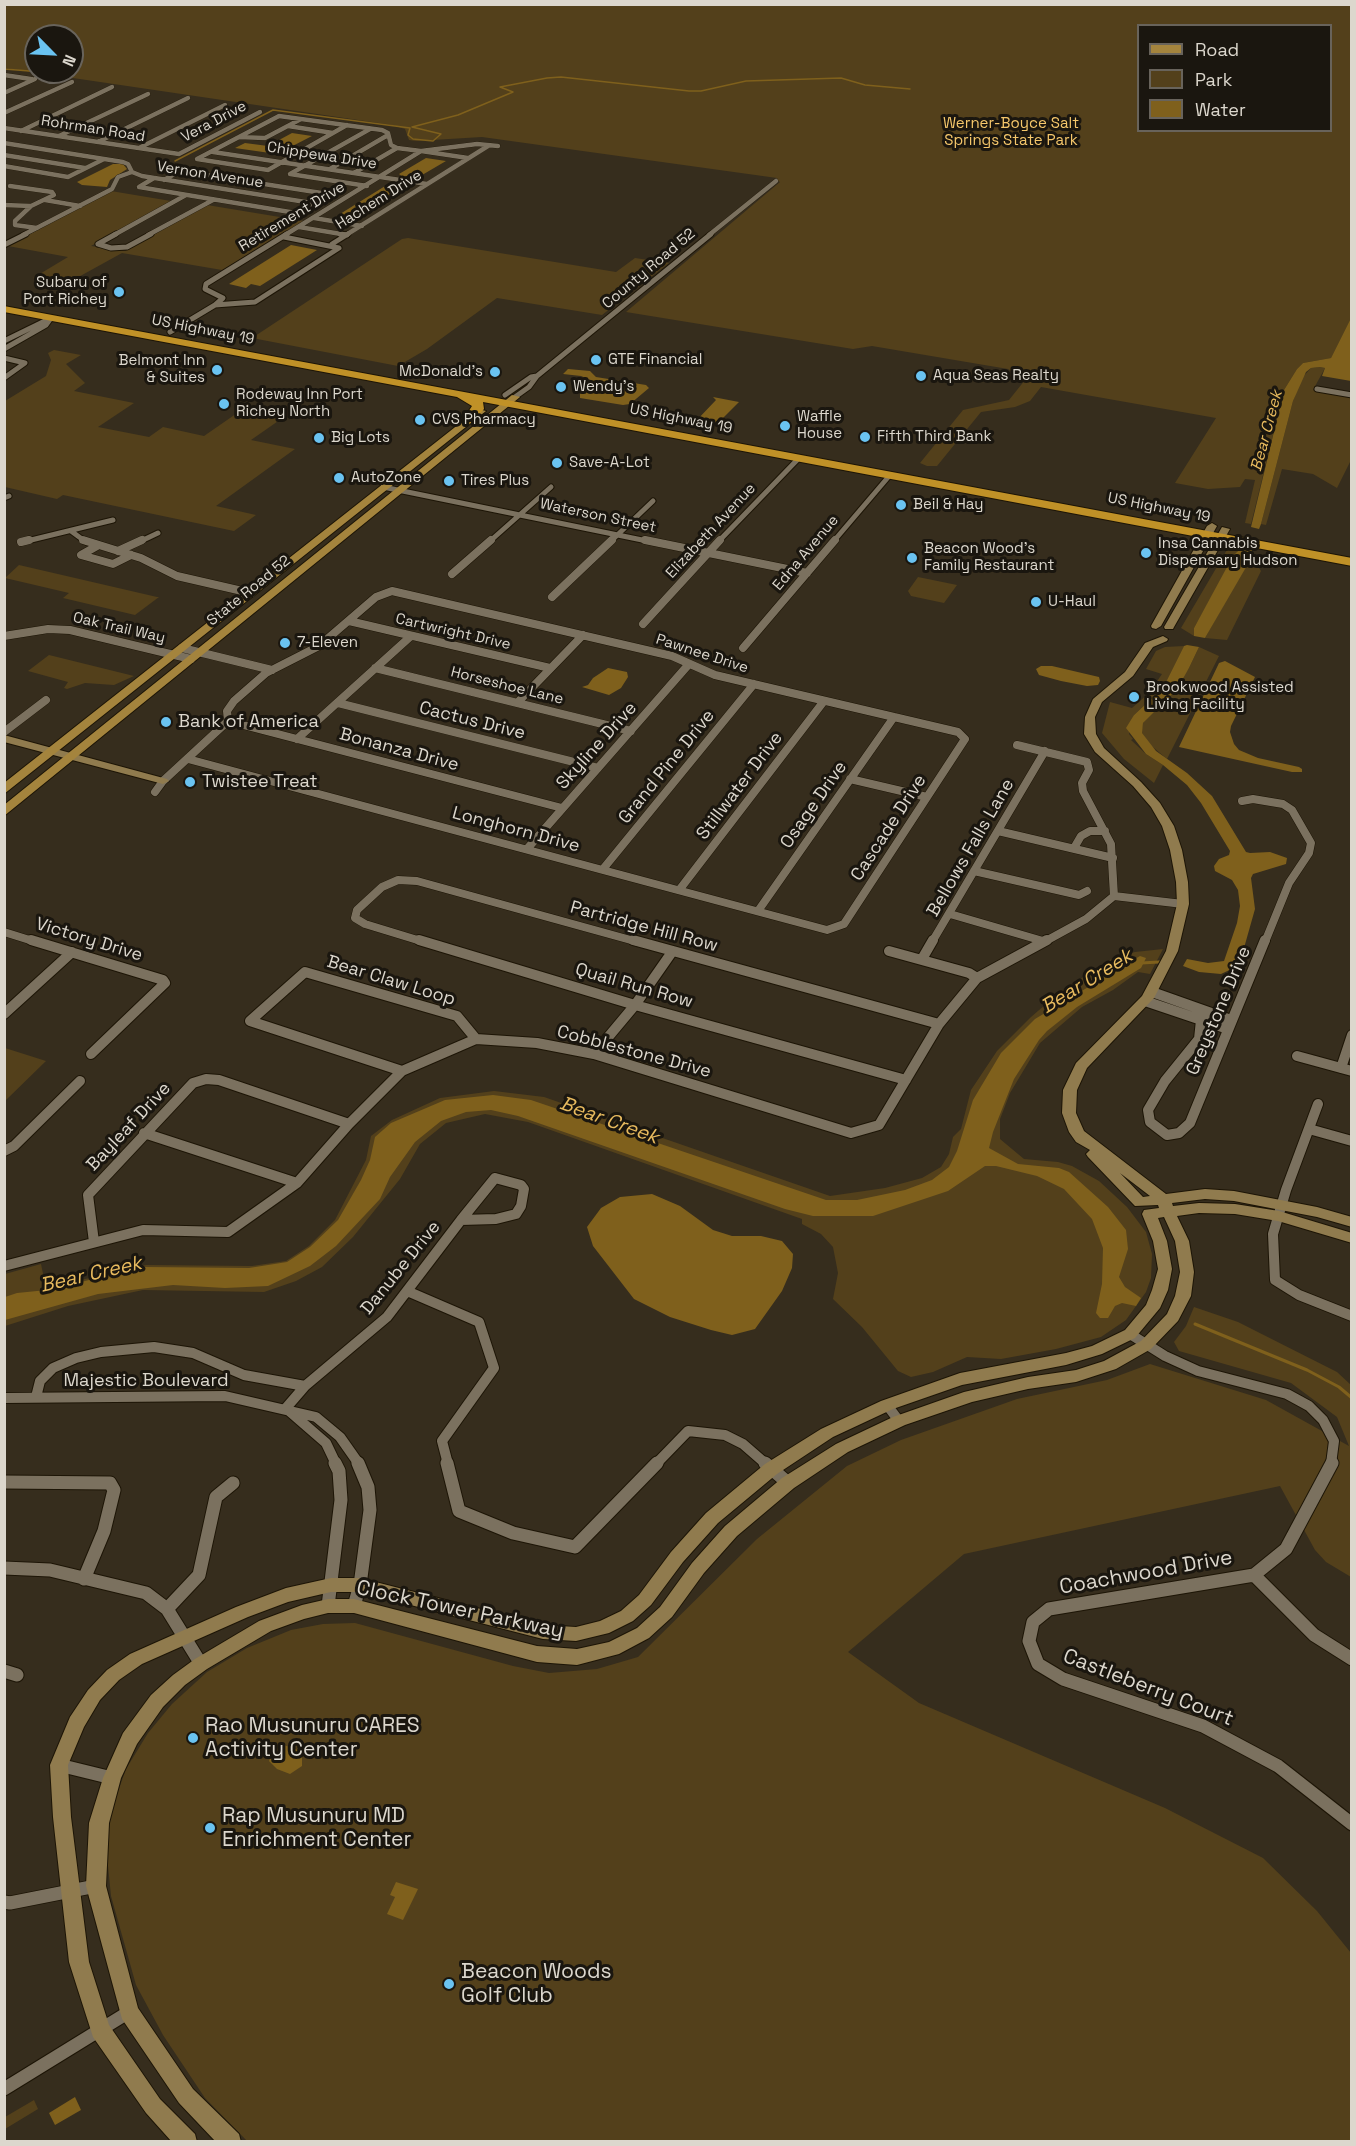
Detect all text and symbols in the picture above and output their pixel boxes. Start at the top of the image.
north arrow [24,24,84,84]
legend [1137,24,1332,132]
text: Road [1195,38,1239,61]
text: N [57,52,81,70]
text: Park [1195,68,1232,91]
street label: Vera Drive [178,97,250,147]
text: Water [1195,98,1246,121]
street label: Rohrman Road [40,112,146,146]
park label: Werner-Boyce Salt Springs State Park [943,115,1079,150]
street label: Chippewa Drive [266,138,378,174]
street label: Vernon Avenue [155,158,265,192]
street label: Hachem Drive [333,166,425,234]
street label: Retirement Drive [236,178,348,256]
street label: County Road 52 [599,225,699,313]
place label: Subaru of Port Richey [23,274,107,309]
marker: Subaru of Port Richey [112,285,126,299]
street label: US Highway 19 [150,311,256,349]
place label: GTE Financial [608,351,702,369]
place label: Belmont Inn & Suites [119,352,205,387]
marker: GTE Financial [589,353,603,367]
marker: Belmont Inn & Suites [210,363,224,377]
place label: McDonald's [399,363,483,381]
marker: McDonald's [488,365,502,379]
place label: Aqua Seas Realty [933,367,1059,385]
marker: Aqua Seas Realty [914,369,928,383]
place label: Wendy's [573,378,634,396]
marker: Wendy's [554,380,568,394]
place label: Rodeway Inn Port Richey North [236,386,363,421]
water label: Bear Creek [1247,388,1287,474]
marker: Rodeway Inn Port Richey North [217,397,231,411]
street label: US Highway 19 [628,400,734,438]
place label: Waffle House [797,408,842,443]
place label: CVS Pharmacy [432,411,536,429]
marker: CVS Pharmacy [413,413,427,427]
marker: Waffle House [778,419,792,433]
place label: Fifth Third Bank [877,428,991,446]
place label: Big Lots [331,429,390,447]
marker: Fifth Third Bank [858,430,872,444]
marker: Big Lots [312,431,326,445]
place label: Save-A-Lot [569,454,650,472]
marker: Save-A-Lot [550,456,564,470]
place label: AutoZone [351,469,421,487]
marker: AutoZone [332,471,346,485]
place label: Tires Plus [461,472,529,490]
marker: Tires Plus [442,474,456,488]
street label: Elizabeth Avenue [662,480,760,582]
street label: US Highway 19 [1106,489,1212,527]
street label: Waterson Street [538,495,658,537]
place label: Beil & Hay [913,496,983,514]
marker: Beil & Hay [894,498,908,512]
street label: Edna Avenue [769,512,843,594]
place label: Insa Cannabis Dispensary Hudson [1158,535,1297,570]
place label: Beacon Wood's Family Restaurant [924,540,1054,575]
marker: Insa Cannabis Dispensary Hudson [1139,546,1153,560]
marker: Beacon Wood's Family Restaurant [905,551,919,565]
street label: State Road 52 [204,552,294,630]
place label: U-Haul [1048,593,1096,611]
marker: U-Haul [1029,595,1043,609]
street label: Oak Trail Way [71,609,167,647]
street label: Cartwright Drive [394,610,512,654]
street label: Pawnee Drive [654,631,750,677]
place label: 7-Eleven [297,634,358,652]
marker: 7-Eleven [278,636,292,650]
street label: Horseshoe Lane [449,663,565,709]
place label: Brookwood Assisted Living Facility [1146,679,1294,714]
marker: Brookwood Assisted Living Facility [1127,690,1141,704]
street label: Cactus Drive [417,697,527,745]
street label: Skyline Drive [552,698,642,794]
street label: Grand Pine Drive [614,706,720,828]
place label: Bank of America [178,711,319,733]
marker: Bank of America [159,715,173,729]
street label: Bonanza Drive [337,724,461,776]
street label: Stillwater Drive [692,728,788,844]
street label: Osage Drive [776,757,852,853]
place label: Twistee Treat [202,771,318,793]
street label: Cascade Drive [847,771,931,885]
marker: Twistee Treat [183,775,197,789]
street label: Bellows Falls Lane [923,775,1019,921]
street label: Longhorn Drive [450,803,582,857]
street label: Partridge Hill Row [568,897,720,957]
street label: Victory Drive [33,914,145,966]
street label: Greystone Drive [1182,943,1256,1079]
water label: Bear Creek [1037,944,1137,1020]
street label: Bear Claw Loop [324,951,458,1011]
street label: Quail Run Row [573,959,695,1013]
street label: Cobblestone Drive [555,1021,713,1083]
street label: Bayleaf Drive [82,1078,176,1176]
water label: Bear Creek [556,1092,662,1150]
street label: Danube Drive [357,1217,445,1319]
water label: Bear Creek [38,1252,144,1298]
street label: Majestic Boulevard [64,1370,228,1392]
street label: Coachwood Drive [1057,1545,1235,1601]
street label: Clock Tower Parkway [354,1576,566,1644]
street label: Castleberry Court [1059,1644,1237,1732]
place label: Rao Musunuru CARES Activity Center [205,1713,420,1763]
marker: Rao Musunuru CARES Activity Center [186,1731,200,1745]
place label: Rap Musunuru MD Enrichment Center [222,1803,411,1853]
marker: Rap Musunuru MD Enrichment Center [203,1821,217,1835]
place label: Beacon Woods Golf Club [461,1959,612,2009]
marker: Beacon Woods Golf Club [442,1977,456,1991]

